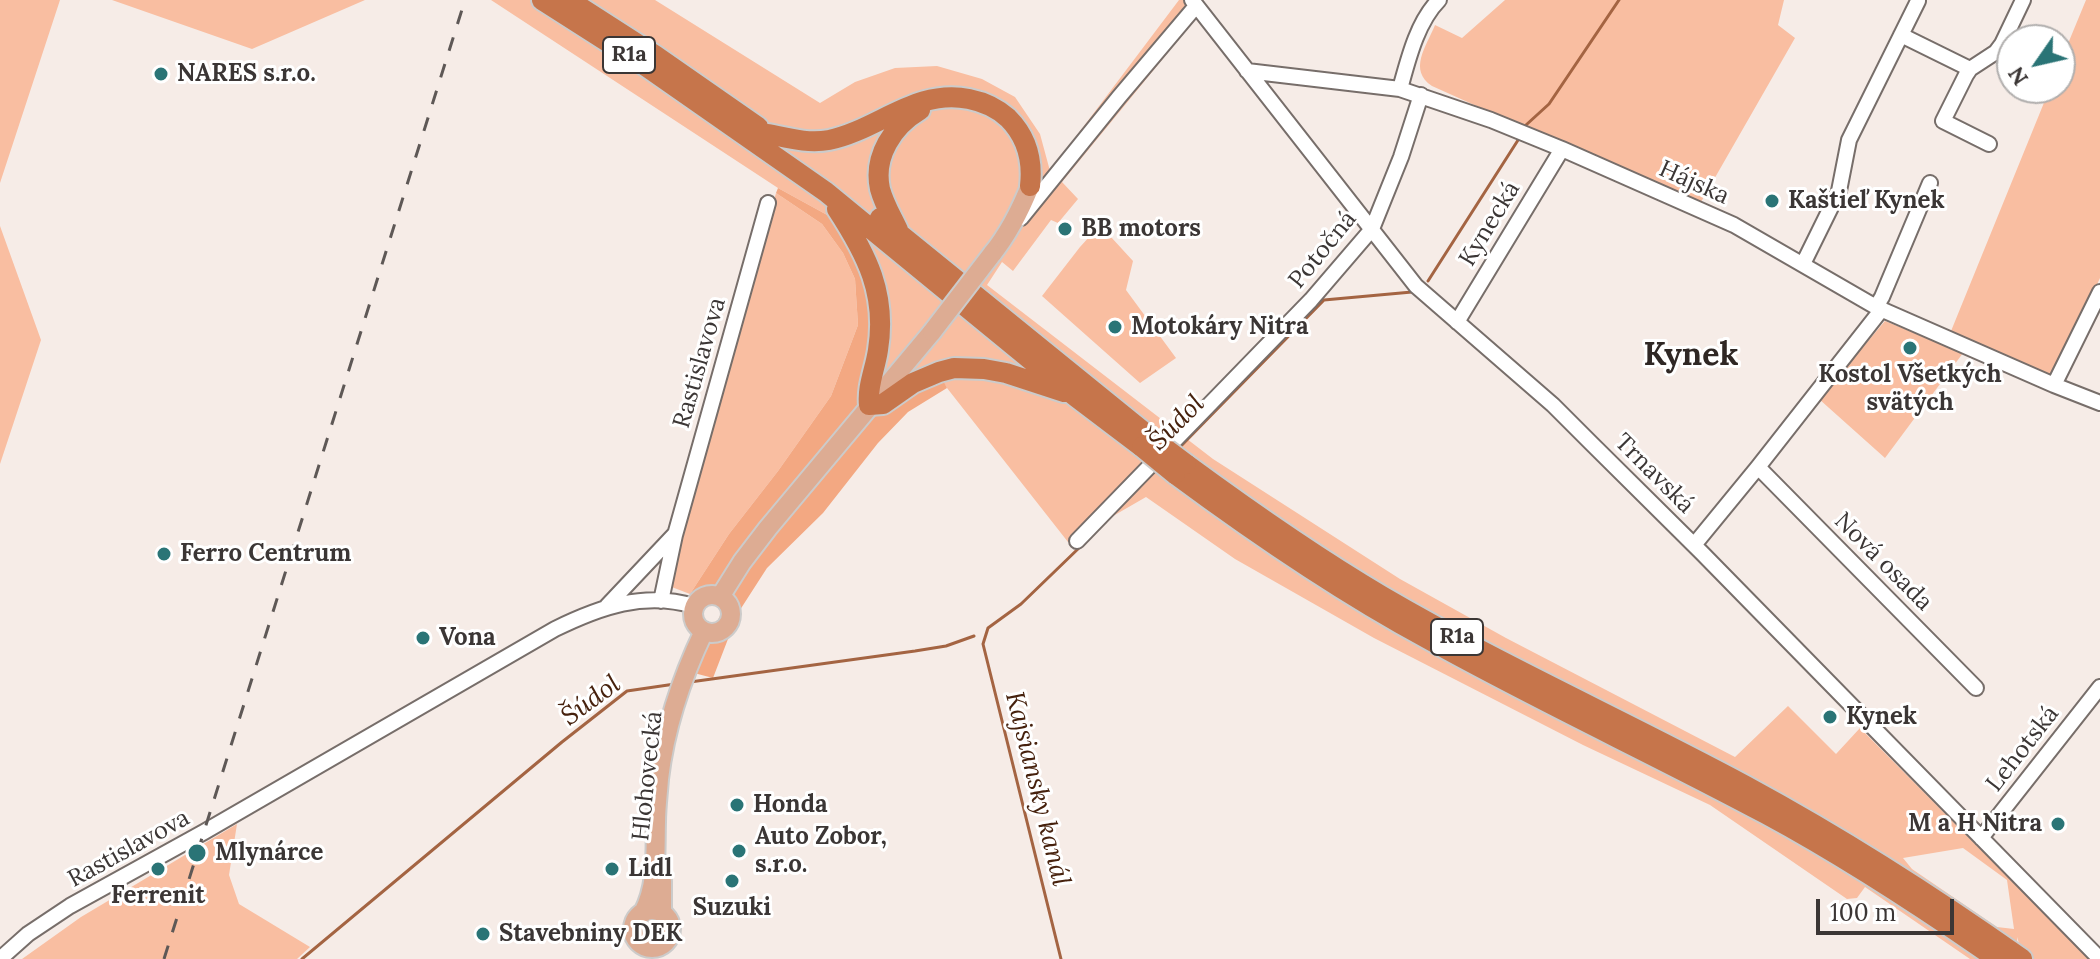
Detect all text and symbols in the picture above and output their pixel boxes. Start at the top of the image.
north arrow [1996,24,2076,104]
road number: R1a [603,37,655,73]
place label: NARES s.r.o. [177,60,316,88]
text: N [2001,61,2034,91]
marker: NARES s.r.o. [152,65,170,83]
street label: Hájska [1655,155,1733,211]
street label: Kynecká [1453,176,1527,272]
place label: Kaštieľ Kynek [1788,187,1945,215]
marker: Kaštieľ Kynek [1763,192,1781,210]
street label: Potočná [1283,205,1363,295]
place label: BB motors [1081,215,1201,243]
marker: BB motors [1056,220,1074,238]
street label: Rastislavova [668,294,732,432]
place label: Motokáry Nitra [1131,313,1309,341]
marker: Motokáry Nitra [1106,318,1124,336]
district label: Kynek [1644,337,1738,375]
marker: Kostol Všetkých svätých [1901,339,1919,357]
place label: Kostol Všetkých svätých [1818,361,2002,417]
water label: Šúdol [1143,389,1211,457]
street label: Trnavská [1608,428,1700,520]
street label: Nová osada [1828,507,1938,617]
place label: Ferro Centrum [180,540,351,568]
marker: Ferro Centrum [155,545,173,563]
road number: R1a [1431,619,1483,655]
place label: Vona [439,624,496,652]
marker: Vona [414,629,432,647]
water label: Šúdol [555,669,627,733]
water label: Kajsiansky kanál [998,689,1076,889]
street label: Lehotská [1981,700,2065,798]
place label: Kynek [1846,703,1917,731]
marker: Kynek [1821,708,1839,726]
street label: Hlohovecká [627,710,669,842]
place label: Honda [753,791,828,819]
marker: Honda [728,796,746,814]
street label: Rastislavova [63,804,195,894]
place label: M a H Nitra [1908,810,2042,838]
marker: M a H Nitra [2049,815,2067,833]
place label: Auto Zobor, s.r.o. [755,823,887,879]
place label: Mlynárce [215,839,323,867]
marker: Mlynárce [186,842,208,864]
marker: Auto Zobor, s.r.o. [730,842,748,860]
place label: Lidl [628,855,672,883]
marker: Ferrenit [149,860,167,878]
marker: Lidl [603,860,621,878]
marker: Suzuki [723,872,741,890]
place label: Ferrenit [111,882,205,910]
scale bar [1820,883,1958,933]
place label: Suzuki [693,894,771,922]
text: 100 m [1830,897,1896,928]
place label: Stavebniny DEK [499,920,682,948]
marker: Stavebniny DEK [474,925,492,943]

